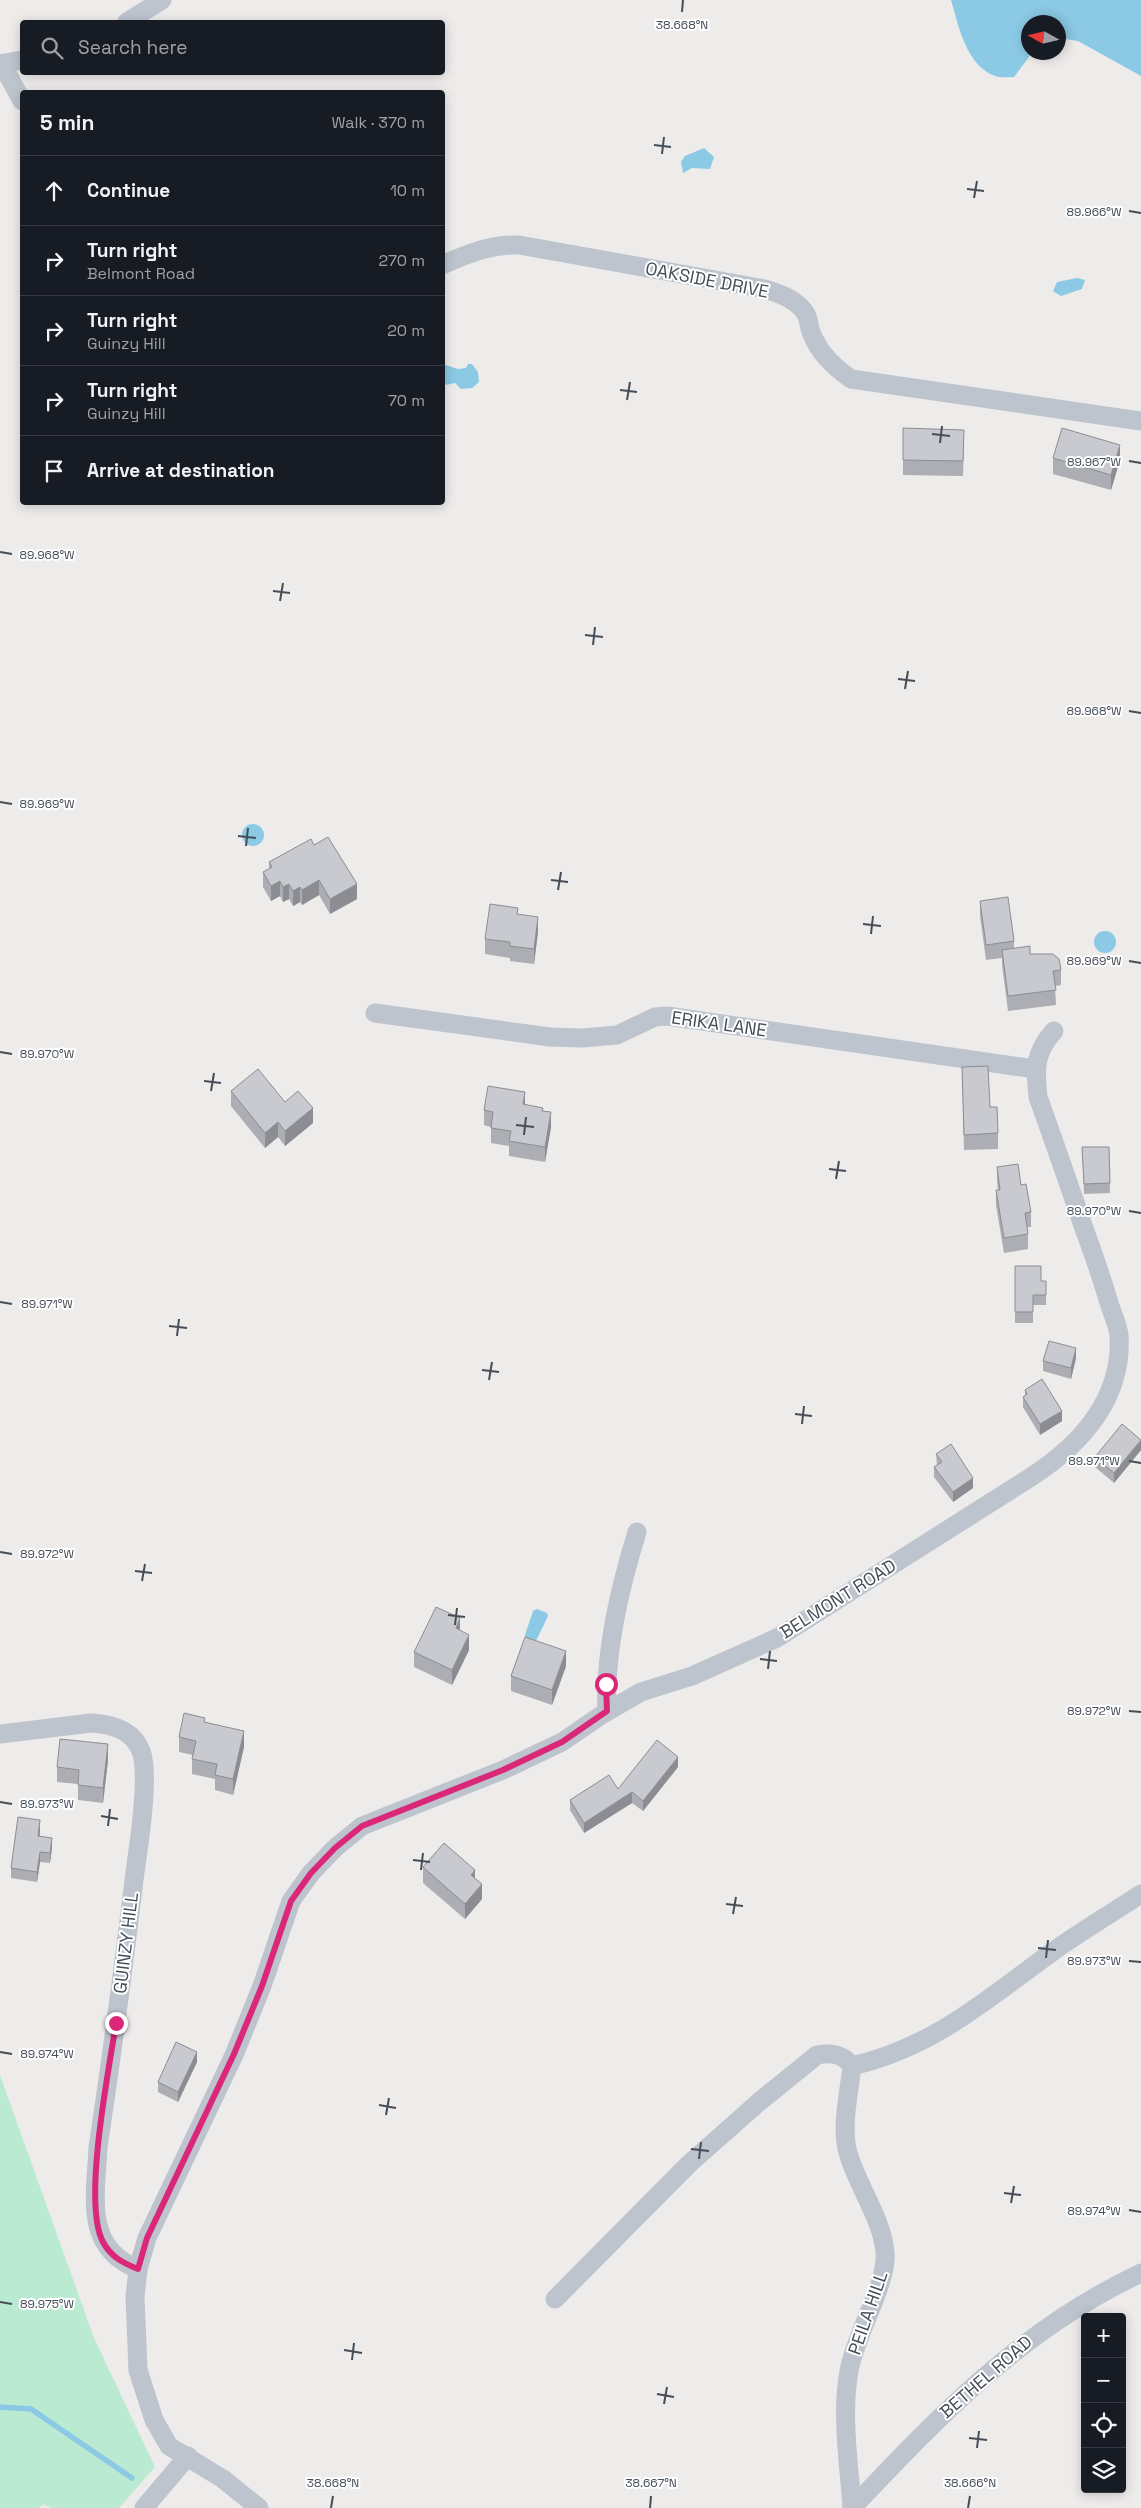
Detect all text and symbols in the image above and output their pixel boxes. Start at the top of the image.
north arrow [1021,15,1066,60]
text: 38.668°N [656,17,708,33]
search box [20,20,445,75]
icon: search [38,34,66,62]
text: Search here [78,35,188,60]
text: 5 min [40,109,94,136]
text: Walk · 370 m [332,112,425,133]
icon: ahead [40,177,68,205]
text: Continue [87,178,170,203]
text: 10 m [390,180,425,201]
text: 89.966°W [1067,204,1122,220]
text: Turn right [87,238,177,263]
icon: right [40,247,68,275]
text: 270 m [378,250,425,271]
street label: OAKSIDE DRIVE [643,256,771,303]
text: Belmont Road [87,263,195,284]
text: Turn right [87,308,177,333]
icon: right [40,317,68,345]
text: 20 m [387,320,425,341]
text: Guinzy Hill [87,333,166,354]
text: Turn right [87,378,177,403]
icon: right [40,387,68,415]
text: 70 m [388,390,425,411]
text: Guinzy Hill [87,403,166,424]
text: 89.967°W [1067,454,1122,470]
icon: arrive [40,457,68,485]
text: Arrive at destination [87,458,275,483]
text: 89.968°W [20,547,75,563]
text: 89.968°W [1067,703,1122,719]
text: 89.969°W [20,796,75,812]
text: 89.969°W [1067,953,1122,969]
street label: ERIKA LANE [670,1005,768,1042]
text: 89.970°W [20,1046,75,1062]
text: 89.970°W [1067,1203,1122,1219]
text: 89.971°W [21,1296,73,1312]
text: 89.971°W [1068,1453,1120,1469]
text: 89.972°W [20,1546,74,1562]
street label: BELMONT ROAD [775,1554,900,1643]
route start [595,1673,618,1696]
text: 89.972°W [1067,1703,1121,1719]
text: 89.973°W [20,1796,74,1812]
street label: GUINZY HILL [108,1891,143,1995]
text: 89.973°W [1067,1953,1121,1969]
route end [105,2012,128,2035]
text: 89.974°W [20,2046,74,2062]
text: 89.974°W [1067,2203,1121,2219]
street label: PEILA HILL [843,2268,893,2358]
text: 89.975°W [20,2296,74,2312]
map controls [1081,2313,1126,2493]
button: + [1081,2313,1126,2358]
street label: BETHEL ROAD [935,2330,1037,2423]
button: − [1081,2358,1126,2403]
button: locate [1081,2403,1126,2448]
button: layers [1081,2448,1126,2493]
text: 38.668°N [307,2475,359,2491]
text: 38.667°N [625,2475,677,2491]
text: 38.666°N [944,2475,996,2491]

